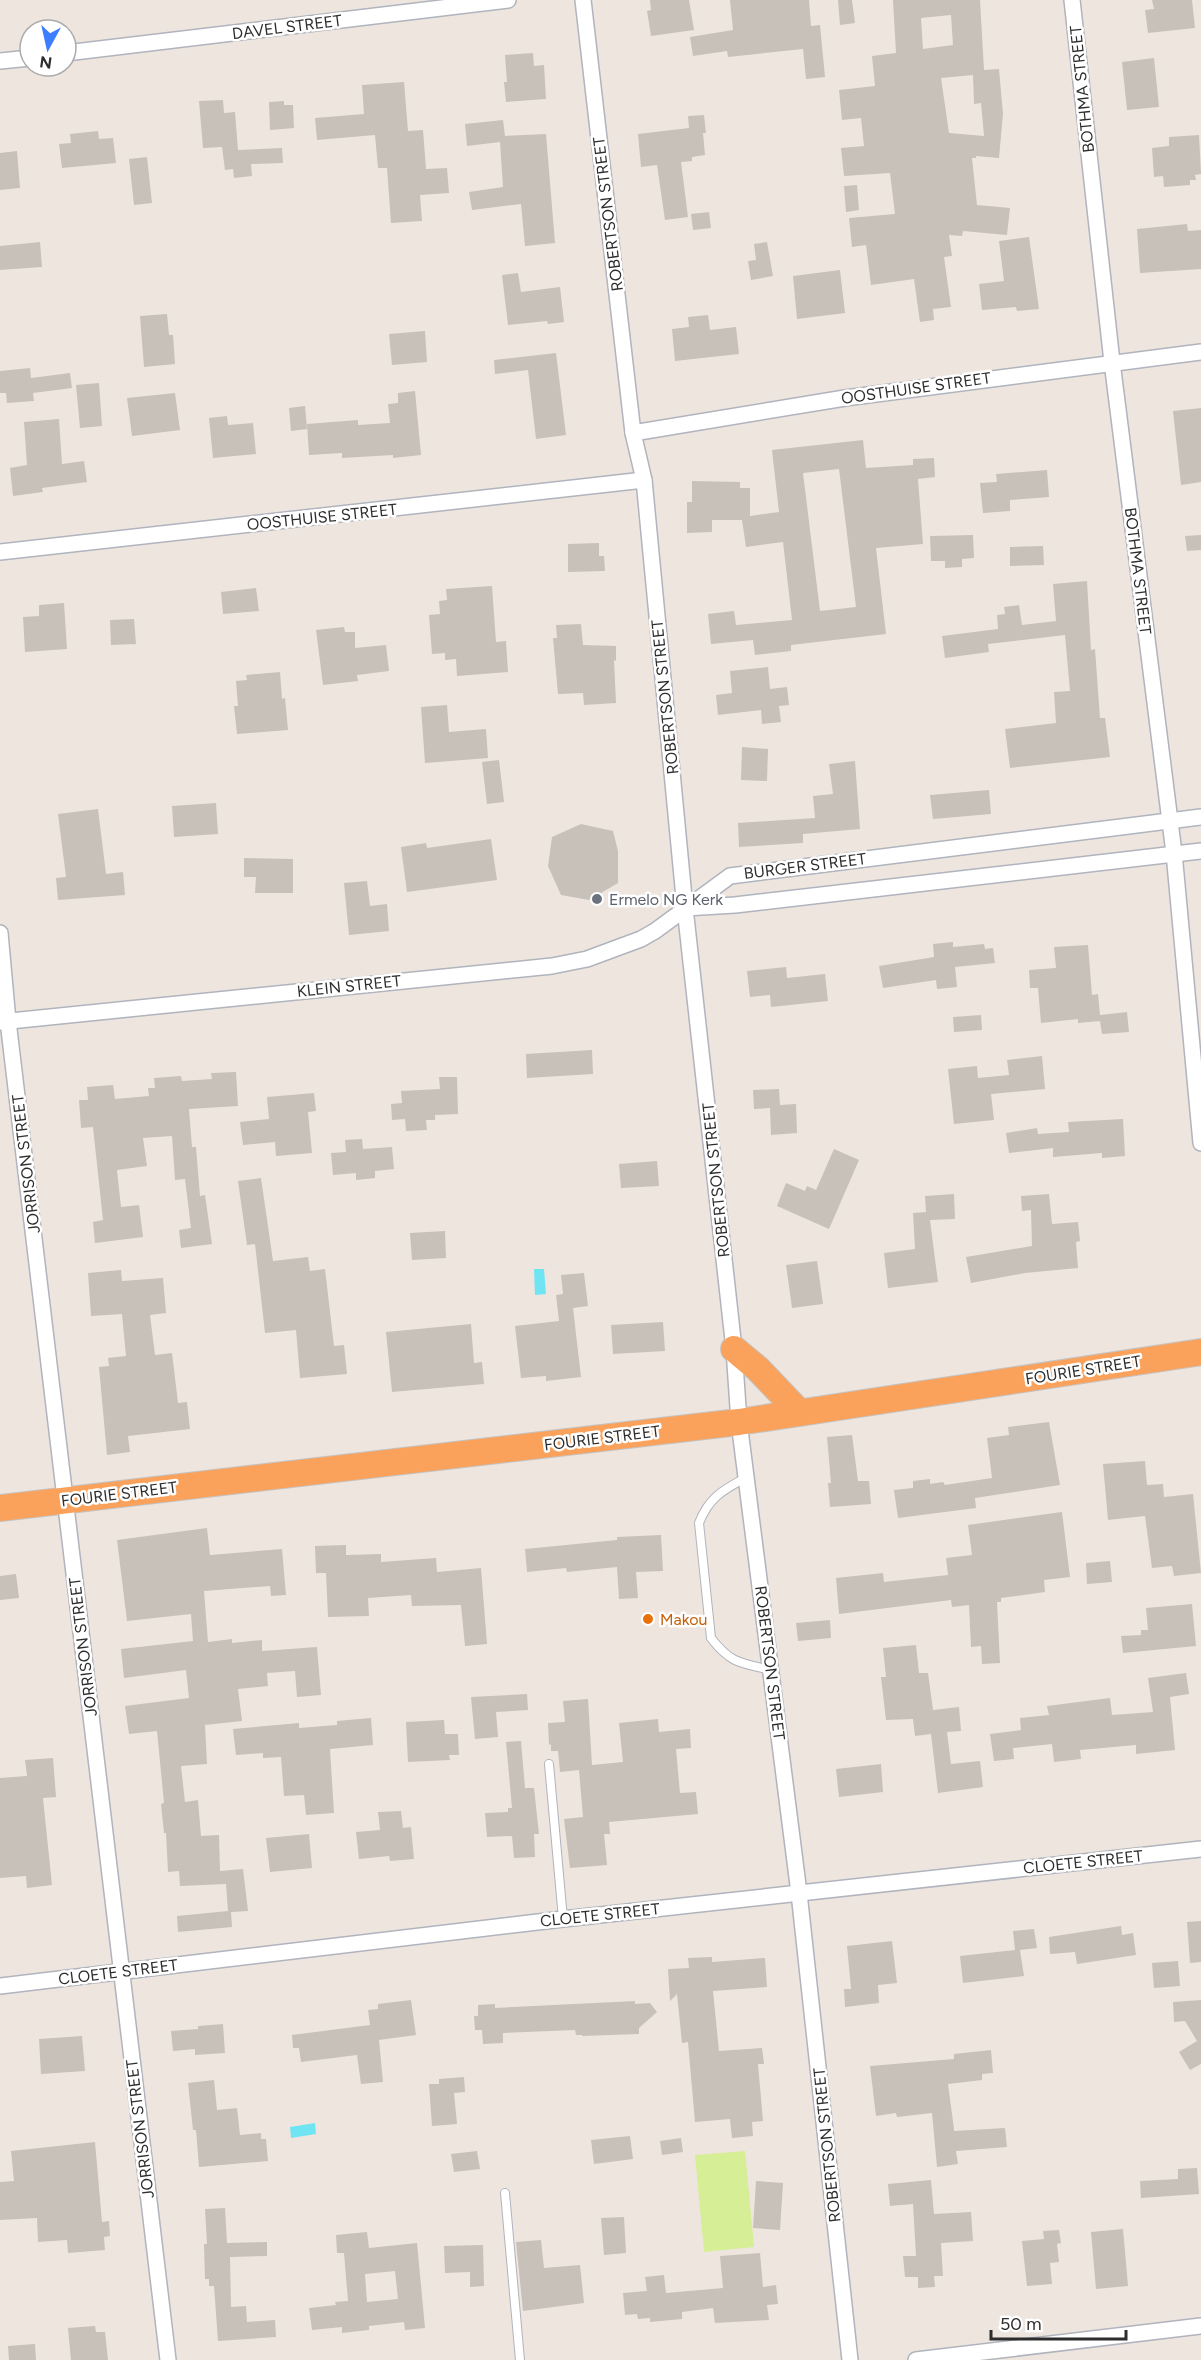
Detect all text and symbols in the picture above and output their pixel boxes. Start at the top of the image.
street label: DAVEL STREET [231,11,343,43]
north arrow [18,18,78,78]
street label: BOTHMA STREET [1066,24,1098,153]
text: N [39,52,53,73]
street label: ROBERTSON STREET [589,136,627,292]
street label: OOSTHUISE STREET [840,368,992,408]
street label: OOSTHUISE STREET [246,500,398,534]
street label: BOTHMA STREET [1121,506,1155,636]
street label: ROBERTSON STREET [647,619,683,775]
street label: BURGER STREET [743,849,867,883]
place label: Ermelo NG Kerk [609,890,723,909]
marker: Ermelo NG Kerk [590,892,604,906]
street label: KLEIN STREET [296,971,402,1001]
street label: JORRISON STREET [8,1093,44,1235]
street label: ROBERTSON STREET [698,1102,734,1258]
street label: FOURIE STREET [1024,1351,1142,1389]
street label: FOURIE STREET [543,1421,661,1455]
street label: FOURIE STREET [60,1477,178,1511]
street label: JORRISON STREET [65,1576,101,1718]
street label: ROBERTSON STREET [751,1585,789,1741]
place label: Makou [660,1610,708,1629]
marker: Makou [641,1612,655,1626]
street label: CLOETE STREET [1022,1846,1144,1878]
street label: CLOETE STREET [539,1899,661,1931]
street label: CLOETE STREET [57,1955,179,1989]
street label: JORRISON STREET [122,2058,158,2200]
street label: ROBERTSON STREET [809,2067,845,2223]
scale bar [991,2303,1126,2341]
text: 50 m [1000,2313,1042,2335]

